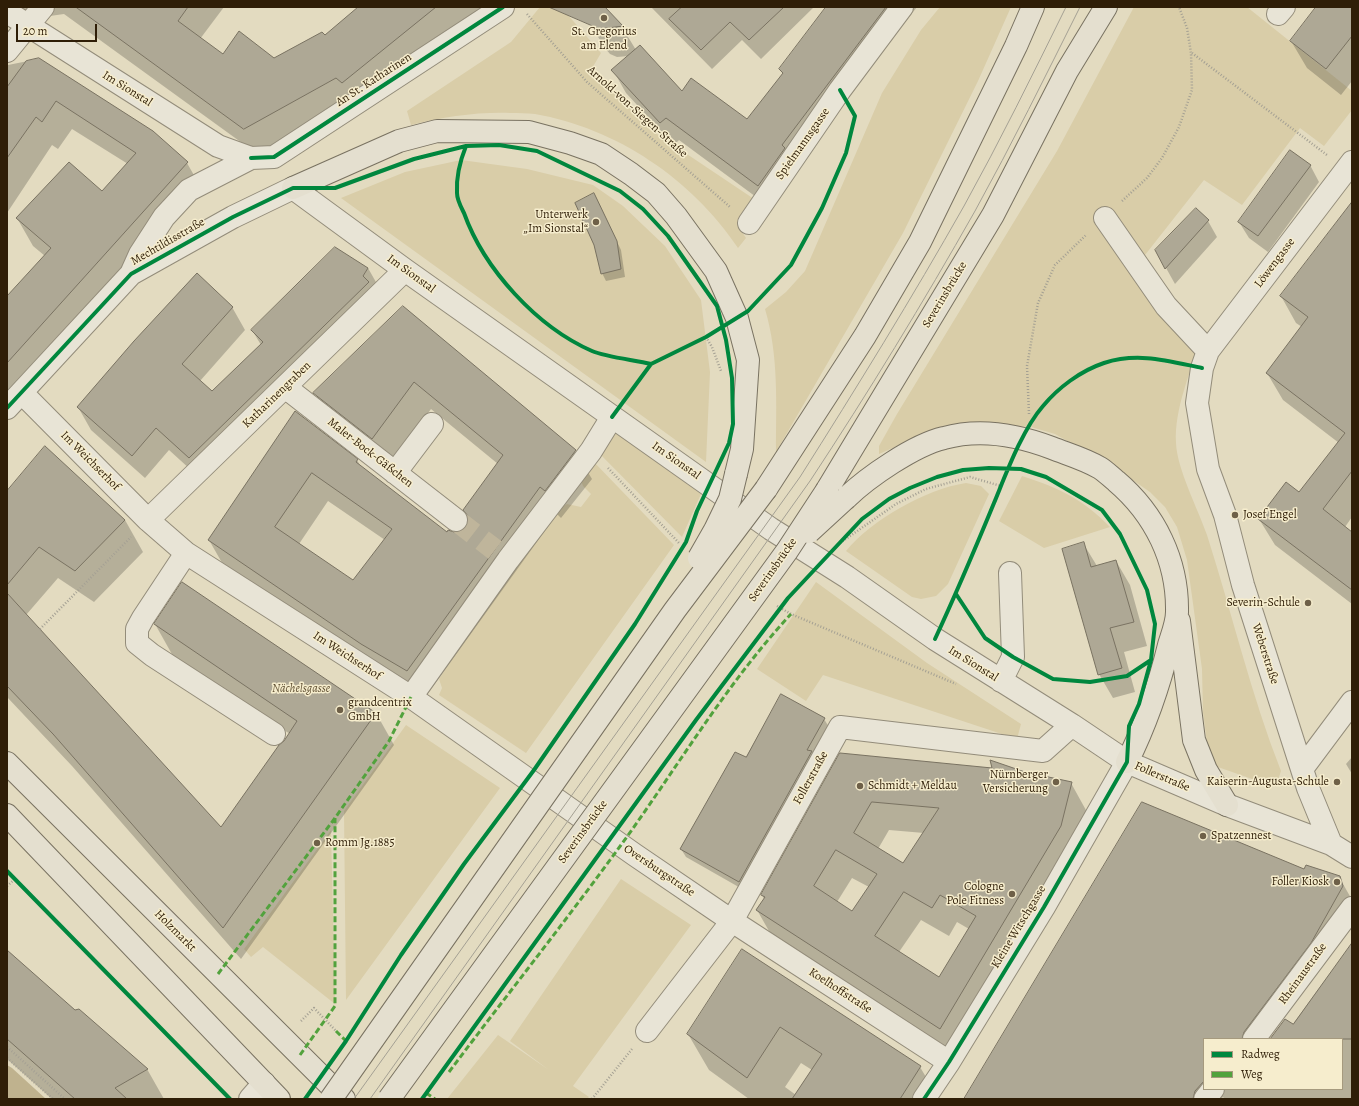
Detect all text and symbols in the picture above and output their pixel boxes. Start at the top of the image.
marker: St. Gregorius am Elend [599,13,609,23]
scale bar [18,16,99,42]
text: 20 m [23,23,47,39]
place label: St. Gregorius am Elend [571,25,637,53]
street label: An St. Katharinen [333,50,415,110]
street label: Arnold-von-Siegen-Straße [584,63,690,161]
street label: Im Sionstal [99,68,155,110]
street label: Spielmannsgasse [773,105,833,183]
place label: Unterwerk „Im Sionstal“ [523,208,588,236]
street label: Mechtildisstraße [128,215,208,269]
marker: Unterwerk „Im Sionstal“ [591,217,601,227]
street label: Löwengasse [1252,235,1298,291]
street label: Im Sionstal [384,252,438,296]
street label: Severinsbrücke [920,259,970,331]
street label: Katharinengraben [240,359,314,431]
street label: Maler-Bock-Gäßchen [324,415,416,491]
street label: Im Weichserhof [57,428,123,494]
street label: Im Sionstal [649,439,703,483]
place label: Josef Engel [1243,508,1297,522]
marker: Josef Engel [1230,510,1240,520]
street label: Severinsbrücke [746,535,800,605]
place label: Severin-Schule [1226,596,1300,610]
marker: Severin-Schule [1303,598,1313,608]
street label: Weberstraße [1248,622,1282,686]
street label: Im Weichserhof [310,629,384,683]
street label: Im Sionstal [945,643,1001,685]
park label: Nächelsgasse [272,682,330,696]
place label: grandcentrix GmbH [348,696,412,724]
marker: grandcentrix GmbH [335,705,345,715]
street label: Follerstraße [790,749,832,807]
street label: Follerstraße [1132,759,1192,795]
place label: Nürnberger Versicherung [983,768,1048,796]
place label: Kaiserin-Augusta-Schule [1207,775,1329,789]
marker: Nürnberger Versicherung [1051,777,1061,787]
marker: Kaiserin-Augusta-Schule [1332,777,1342,787]
place label: Schmidt + Meldau [868,779,957,793]
marker: Schmidt + Meldau [855,781,865,791]
street label: Severinsbrücke [555,798,611,866]
place label: Spatzennest [1211,829,1271,843]
marker: Spatzennest [1198,831,1208,841]
place label: Romm Jg.1885 [325,836,395,850]
marker: Romm Jg.1885 [312,838,322,848]
street label: Oversburgstraße [621,842,697,900]
place label: Foller Kiosk [1272,875,1329,889]
marker: Foller Kiosk [1332,877,1342,887]
place label: Cologne Pole Fitness [946,880,1004,908]
street label: Kleine Witschgasse [989,883,1049,971]
marker: Cologne Pole Fitness [1007,889,1017,899]
street label: Holzmarkt [151,907,199,955]
street label: Rheinaustraße [1276,940,1330,1008]
street label: Koelhoffstraße [806,965,874,1017]
legend [1203,1038,1343,1090]
text: Radweg [1241,1046,1280,1062]
text: Weg [1241,1066,1263,1082]

